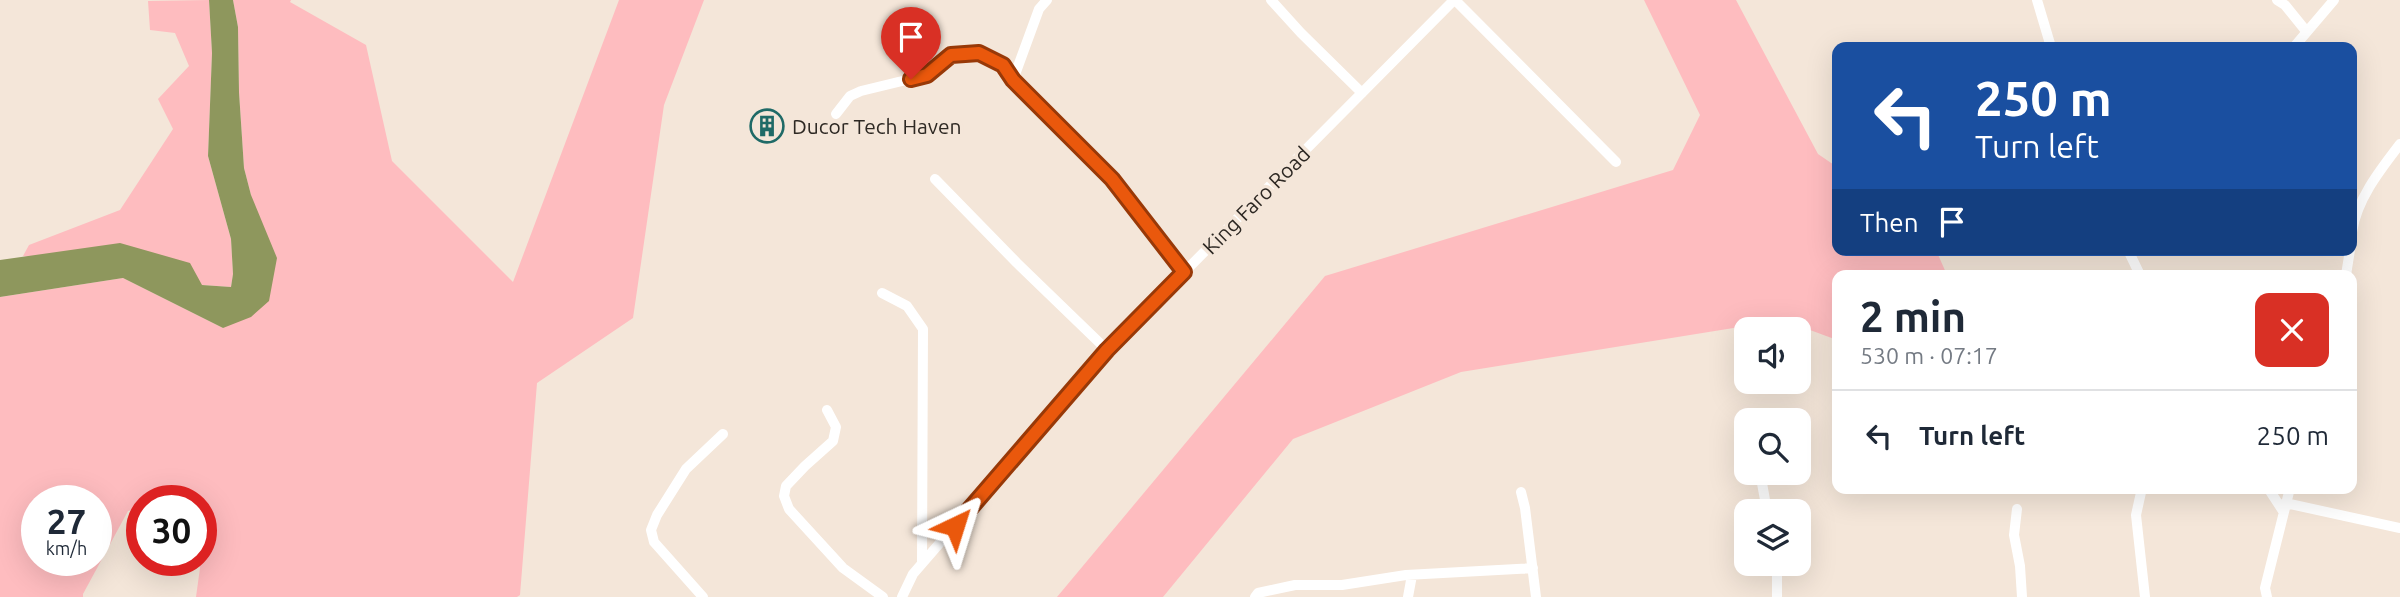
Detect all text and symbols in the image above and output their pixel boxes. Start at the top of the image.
pin [881,7,941,79]
icon: arrive [892,18,930,56]
icon: left [1860,70,1951,161]
text: 250 m [1975,70,2112,125]
building icon: Ducor Tech Haven [748,107,786,145]
place label: Ducor Tech Haven [792,114,962,138]
text: Turn left [1975,128,2099,164]
street label: King Faro Road [1197,141,1315,259]
icon: arrive [1933,203,1971,241]
text: Then [1860,208,1919,237]
text: 2 min [1860,293,1966,340]
button: close [2255,293,2329,367]
map controls [1734,317,1811,576]
button: sound [1734,317,1811,394]
text: 530 m · 07:17 [1860,343,1998,368]
button: search [1734,408,1811,485]
icon: left [1860,417,1898,455]
text: Turn left [1919,421,2025,450]
text: 250 m [2257,421,2329,450]
speed limit sign: 30 [126,485,217,576]
position arrow [918,489,992,563]
button: layers [1734,499,1811,576]
text: 27 [47,501,86,541]
text: km/h [46,538,87,558]

